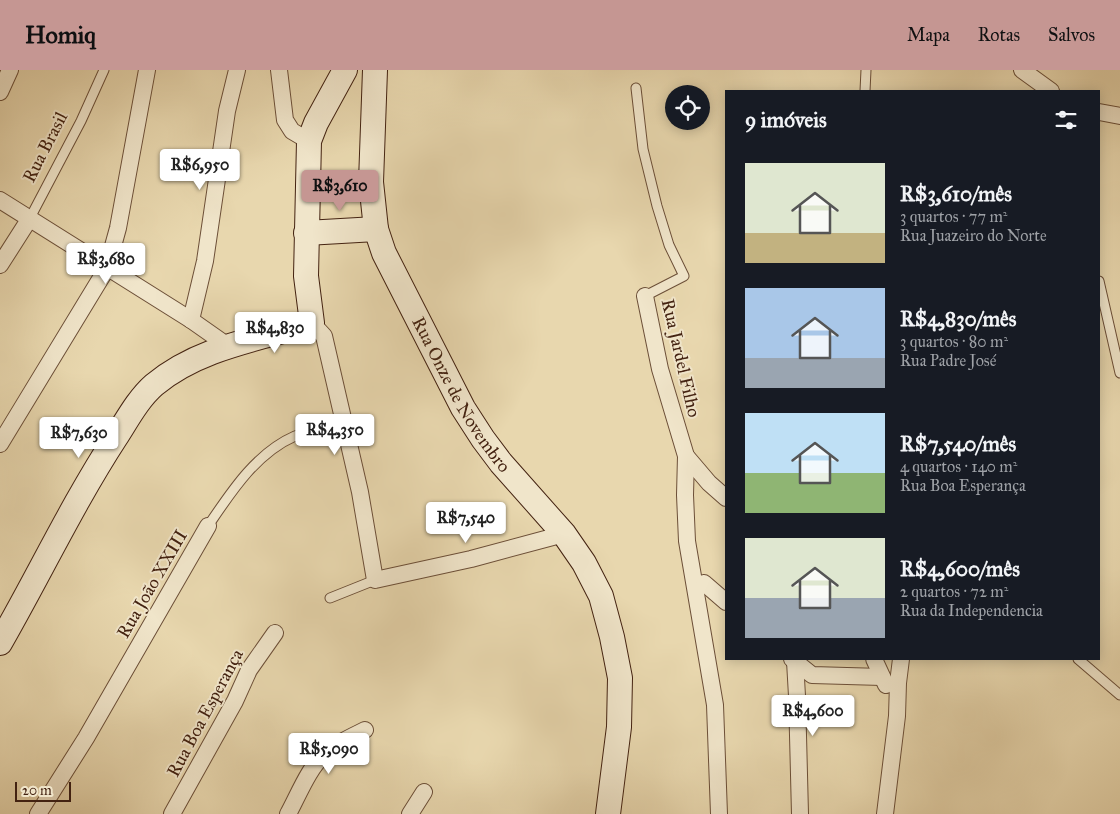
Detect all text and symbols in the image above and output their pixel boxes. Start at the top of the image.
text: Homiq [25,20,96,50]
text: Mapa [907,24,950,46]
text: Rotas [978,24,1020,46]
text: Salvos [1048,24,1095,46]
map controls [665,85,710,130]
button: locate [665,85,710,130]
icon: filters [1052,106,1080,134]
text: 9 imóveis [745,107,827,133]
street label: Rua Brasil [18,108,72,186]
pin: R$6,950 [154,148,246,191]
text: R$6,950 [171,155,229,174]
pin: R$3,610 [294,170,386,212]
text: R$3,610 [312,176,368,195]
text: R$3,610/mês [900,181,1012,207]
icon: home [785,183,845,243]
text: 3 quartos · 77 m² [900,207,1007,226]
text: Rua Juazeiro do Norte [900,226,1047,245]
pin: R$3,680 [60,242,152,285]
text: R$3,680 [77,249,135,268]
street label: Rua Jardel Filho [656,297,705,420]
text: R$4,830/mês [900,306,1016,332]
icon: home [785,308,845,368]
pin: R$4,830 [229,312,321,354]
street label: Rua Onze de Novembro [407,313,515,477]
text: R$4,830 [246,318,304,337]
text: 3 quartos · 80 m² [900,332,1008,351]
text: Rua Padre José [900,351,996,370]
pin: R$4,350 [289,414,381,456]
pin: R$7,630 [33,416,125,459]
text: R$4,350 [306,420,364,439]
text: R$7,630 [50,423,108,442]
text: R$7,540/mês [900,431,1016,457]
icon: home [785,433,845,493]
text: 4 quartos · 140 m² [900,457,1017,476]
text: Rua Boa Esperança [900,476,1026,495]
pin: R$7,540 [420,502,512,544]
text: R$7,540 [437,508,495,527]
street label: Rua João XXIII [112,526,193,643]
text: R$4,600/mês [900,556,1020,582]
icon: home [785,558,845,618]
text: 2 quartos · 72 m² [900,582,1008,601]
text: Rua da Independencia [900,601,1043,620]
street label: Rua Boa Esperança [162,645,248,781]
pin: R$4,600 [767,694,859,737]
text: R$4,600 [782,701,844,720]
pin: R$5,090 [283,732,375,775]
text: R$5,090 [299,739,359,758]
scale bar [15,779,71,802]
text: 20 m [22,782,52,799]

